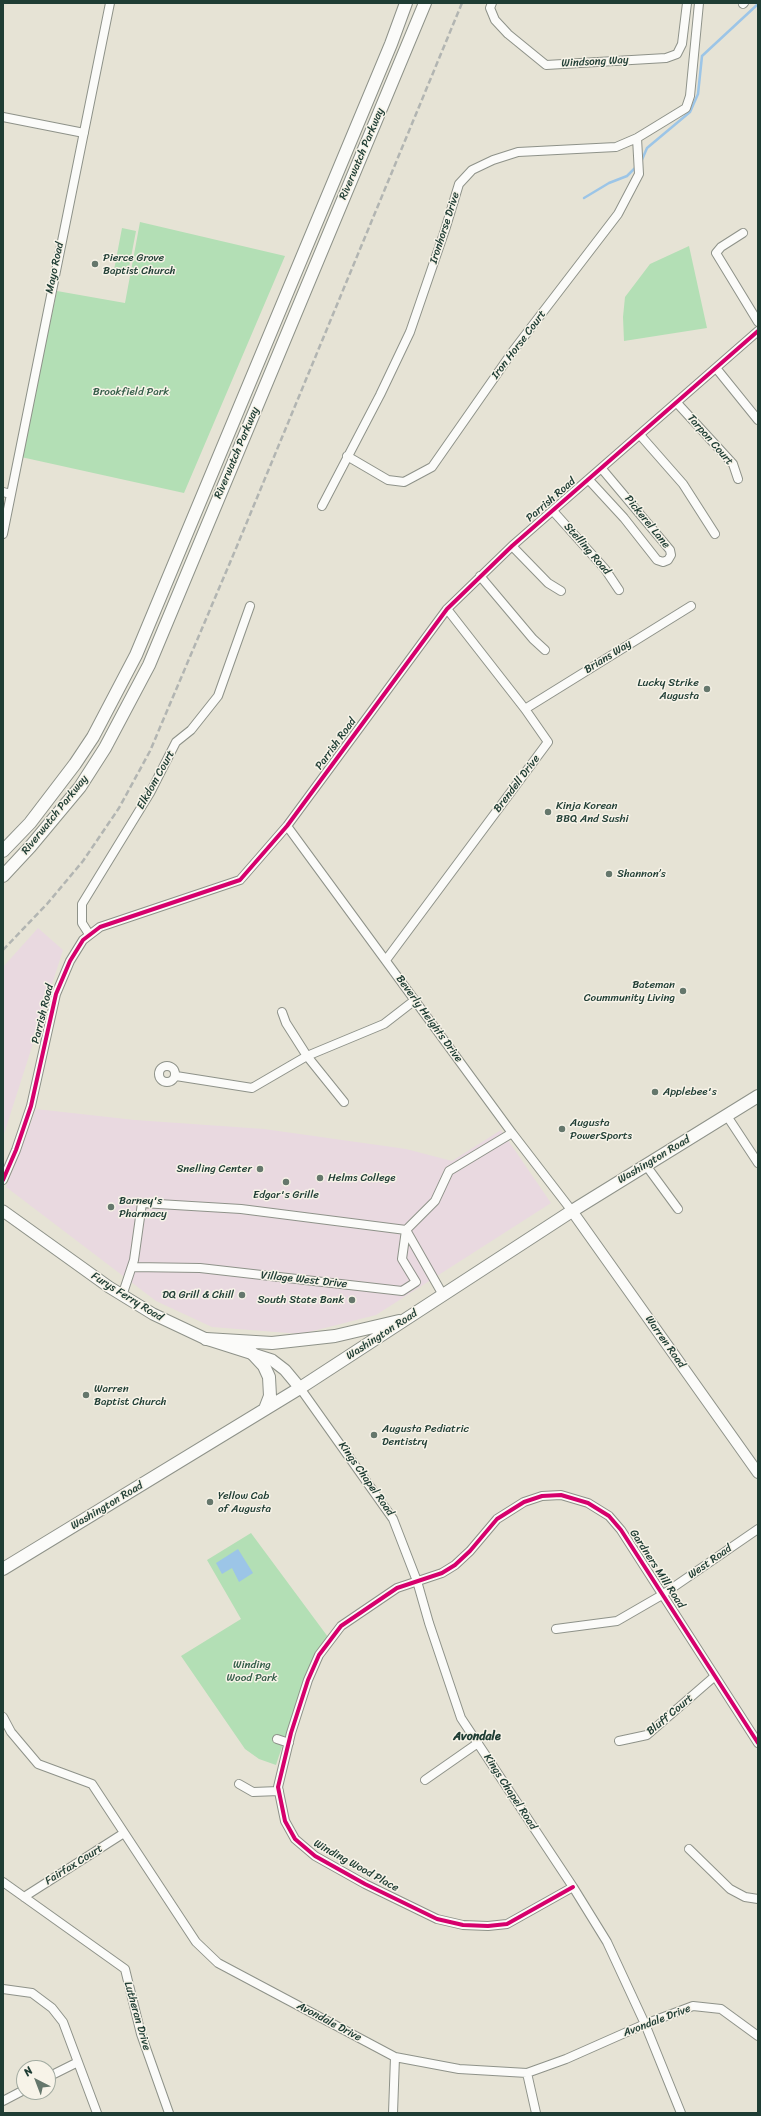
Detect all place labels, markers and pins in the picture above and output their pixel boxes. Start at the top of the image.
place label: Pierce Grove Baptist Church [103,251,176,277]
marker: Pierce Grove Baptist Church [90,259,100,269]
place label: Lucky Strike Augusta [637,676,699,702]
marker: Lucky Strike Augusta [702,684,712,694]
place label: Kinja Korean BBQ And Sushi [556,799,628,825]
marker: Kinja Korean BBQ And Sushi [543,807,553,817]
place label: Shannon’s [617,867,666,881]
marker: Shannon’s [604,869,614,879]
place label: Bateman Coummunity Living [584,978,675,1004]
marker: Bateman Coummunity Living [678,986,688,996]
place label: Applebee's [663,1085,717,1099]
marker: Applebee's [650,1087,660,1097]
place label: Augusta PowerSports [570,1116,632,1142]
marker: Augusta PowerSports [557,1124,567,1134]
place label: Snelling Center [176,1162,252,1176]
marker: Snelling Center [255,1164,265,1174]
place label: Helms College [328,1171,396,1185]
marker: Helms College [315,1173,325,1183]
marker: Edgar's Grille [281,1177,291,1187]
place label: Edgar's Grille [253,1188,319,1202]
place label: Barney's Pharmacy [119,1194,167,1220]
marker: Barney's Pharmacy [106,1202,116,1212]
place label: DQ Grill & Chill [162,1288,234,1302]
marker: DQ Grill & Chill [237,1290,247,1300]
place label: South State Bank [257,1293,344,1307]
marker: South State Bank [347,1295,357,1305]
place label: Warren Baptist Church [94,1382,167,1408]
marker: Warren Baptist Church [81,1390,91,1400]
place label: Augusta Pediatric Dentistry [382,1422,469,1448]
marker: Augusta Pediatric Dentistry [369,1430,379,1440]
place label: Yellow Cab of Augusta [218,1489,271,1515]
marker: Yellow Cab of Augusta [205,1497,215,1507]

